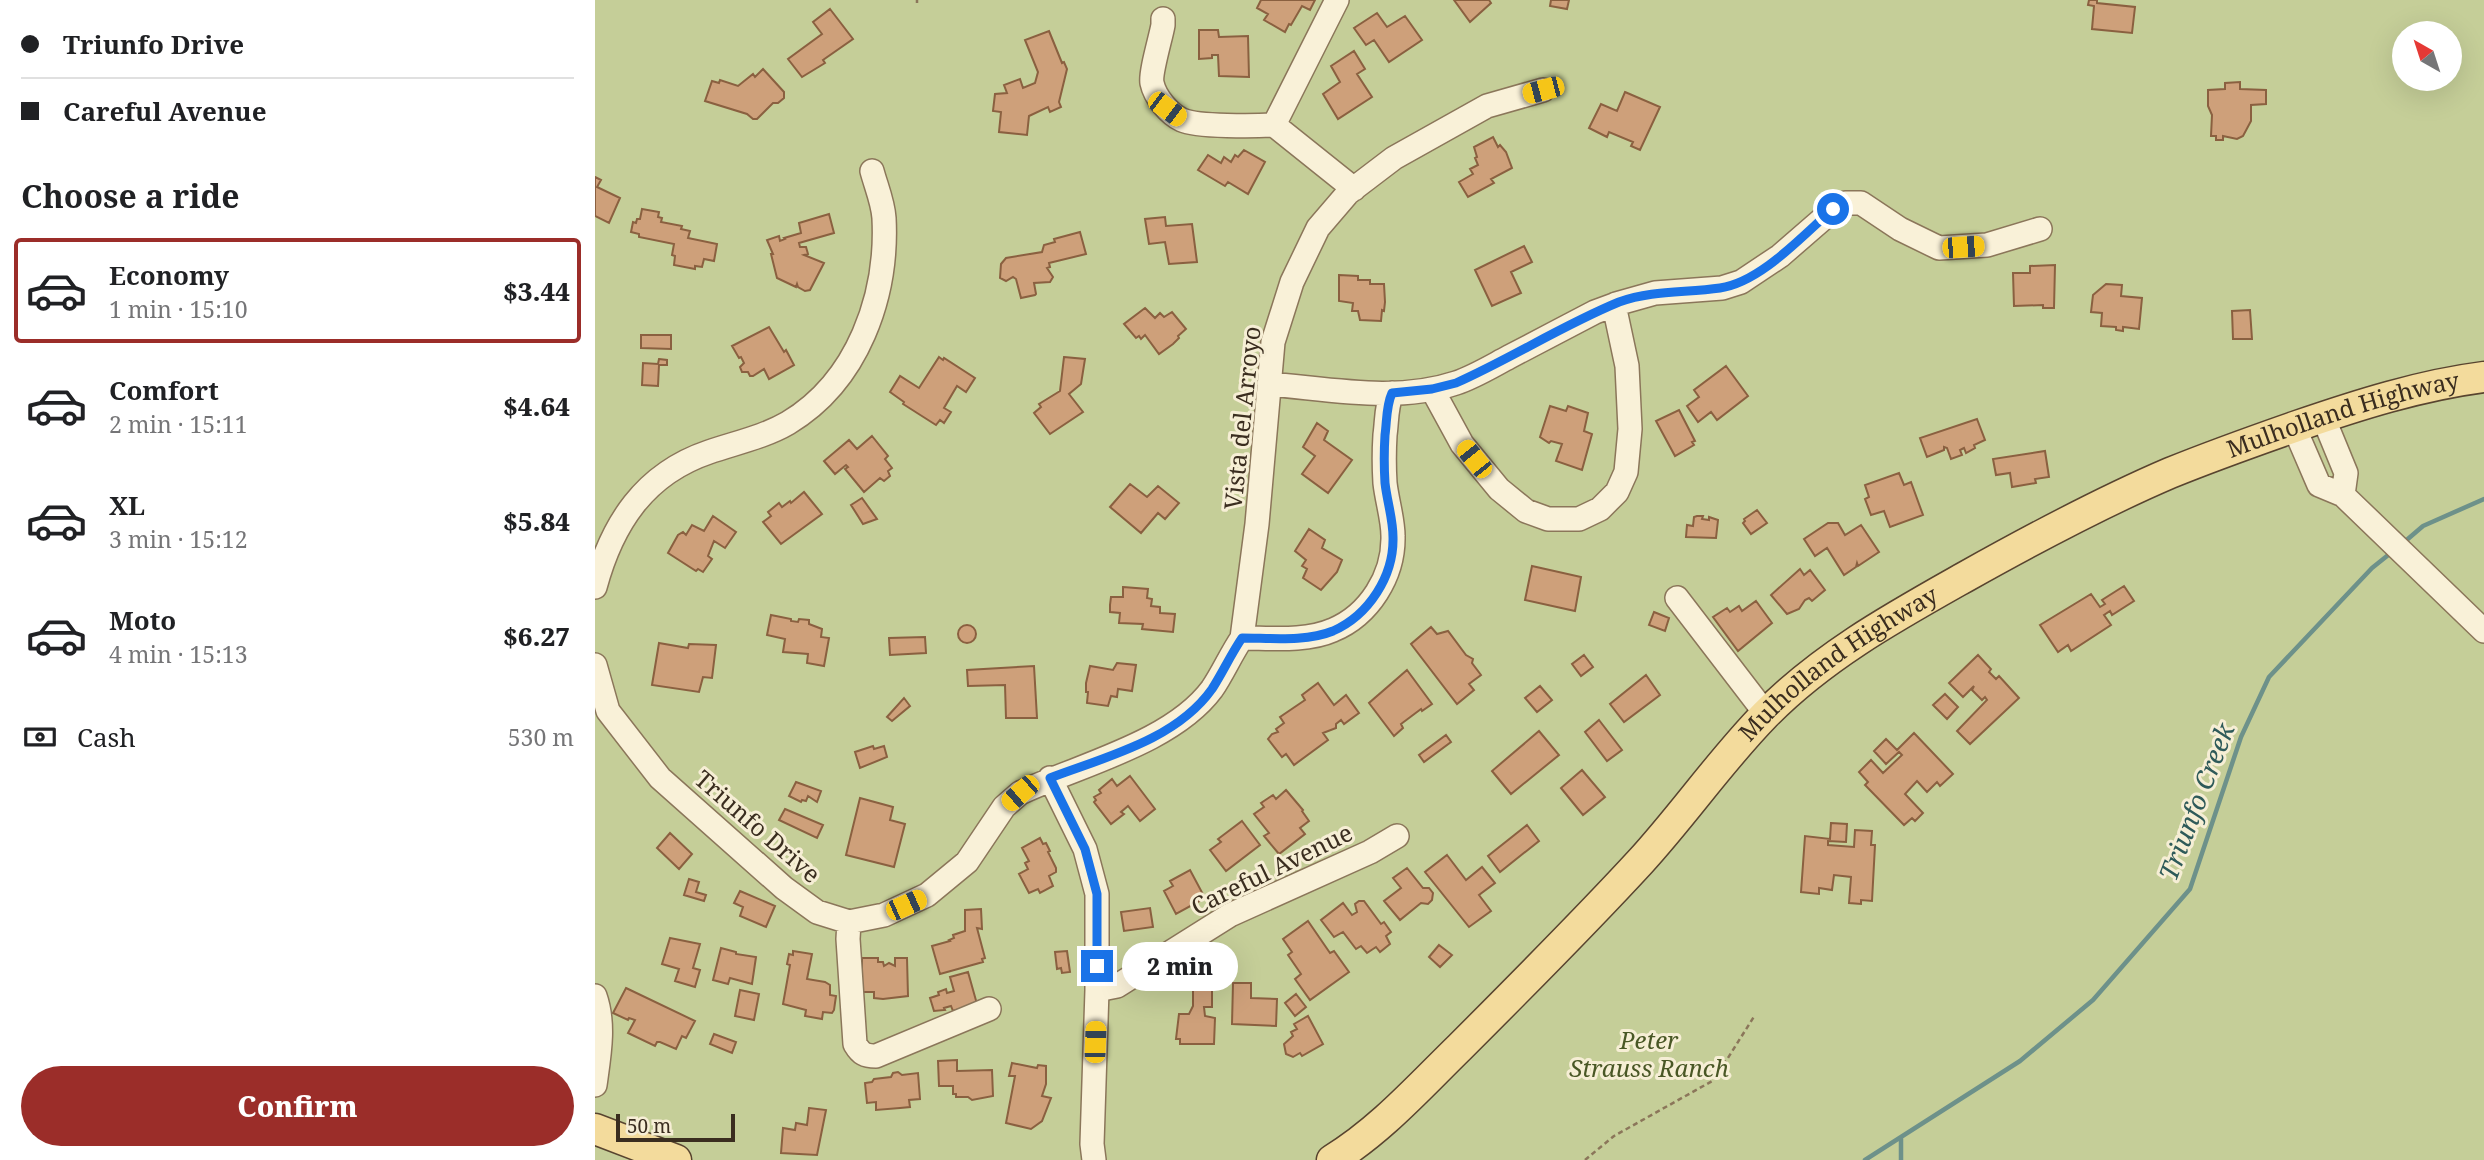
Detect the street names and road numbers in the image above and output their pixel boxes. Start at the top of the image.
street label: Vista del Arroyo [1215,324,1268,511]
street label: Mulholland Highway [2222,363,2462,465]
street label: Mulholland Highway [1731,578,1944,748]
street label: Triunfo Drive [688,762,828,890]
street label: Careful Avenue [1185,815,1358,922]

